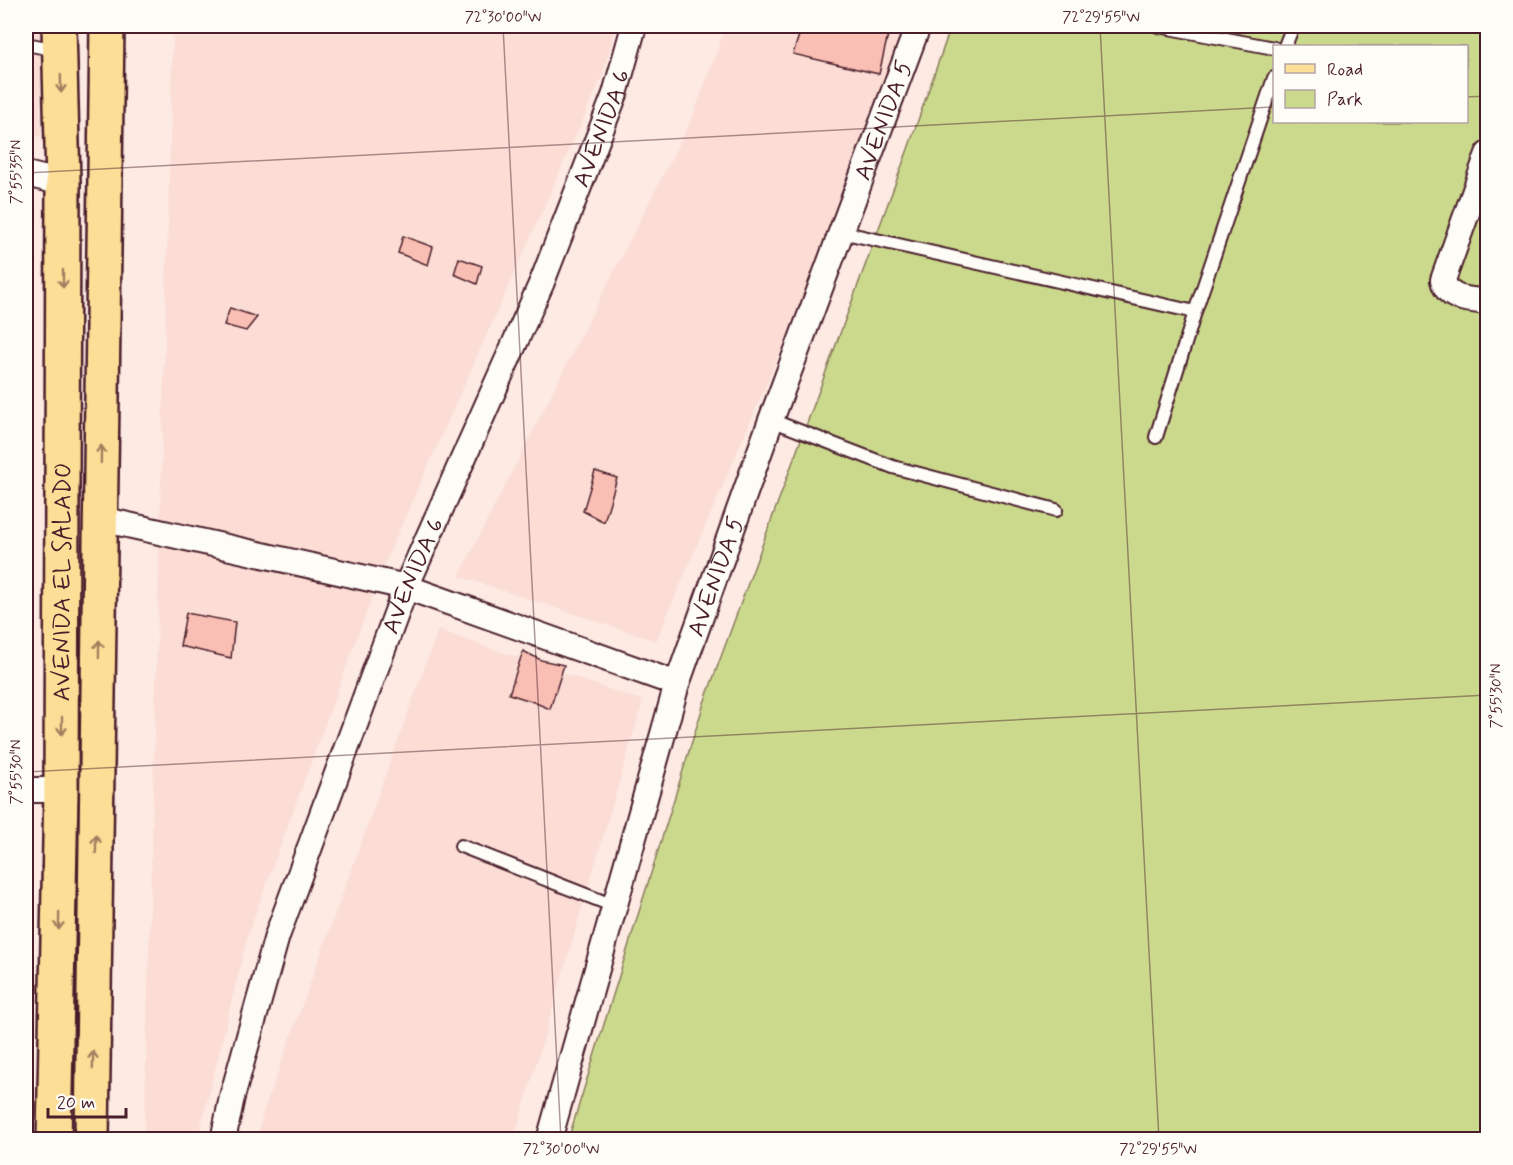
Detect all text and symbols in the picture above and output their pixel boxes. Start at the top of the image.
text: 72°30'00"W [465,8,541,28]
text: 72°29'55"W [1062,8,1140,28]
legend [1273,45,1468,123]
street label: AVENIDA 5 [848,56,921,185]
text: Road [1327,58,1363,82]
street label: AVENIDA 6 [566,66,638,192]
one-way arrow [55,73,67,93]
text: Park [1327,88,1363,112]
text: 7°55'35"N [7,140,27,204]
one-way arrow [57,268,69,288]
one-way arrow [96,445,107,465]
street label: AVENIDA EL SALADO [47,463,79,702]
street label: AVENIDA 5 [681,512,752,641]
street label: AVENIDA 6 [376,513,452,639]
one-way arrow [93,640,105,660]
text: 7°55'30"N [1487,663,1507,729]
one-way arrow [56,715,68,735]
text: 7°55'30"N [7,739,27,805]
one-way arrow [90,835,102,855]
one-way arrow [53,910,65,930]
one-way arrow [87,1051,99,1071]
scale bar [48,1081,126,1119]
text: 20 m [57,1091,95,1115]
text: 72°30'00"W [523,1140,599,1160]
text: 72°29'55"W [1119,1140,1197,1160]

